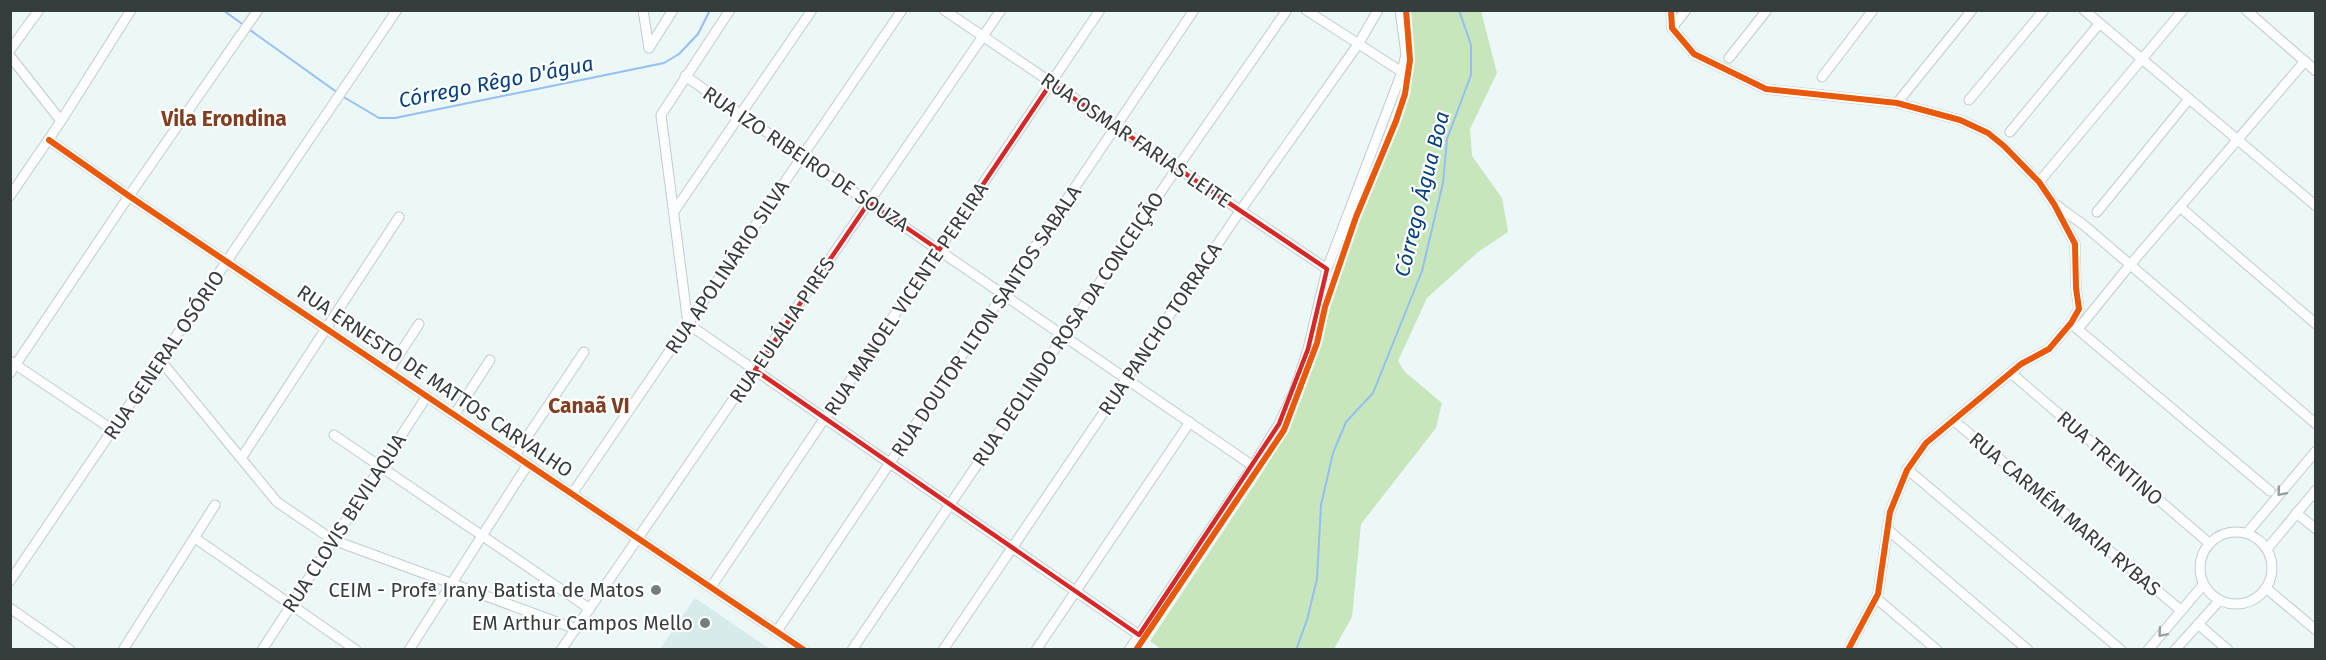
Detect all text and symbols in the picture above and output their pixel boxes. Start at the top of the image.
water label: Córrego Rêgo D'água [396,50,596,114]
street label: RUA OSMAR FARIAS LEITE [1036,67,1236,213]
street label: RUA IZO RIBEIRO DE SOUZA [699,81,914,237]
district label: Vila Erondina [160,106,287,132]
water label: Córrego Água Boa [1389,109,1455,279]
street label: RUA APOLINÁRIO SILVA [660,175,794,358]
street label: RUA MANOEL VICENTE PEREIRA [819,178,993,420]
street label: RUA DOUTOR ILTON SANTOS SABALA [886,180,1086,461]
street label: RUA DEOLINDO ROSA DA CONCEIÇÃO [967,187,1170,471]
street label: RUA PANCHO TORRACA [1093,238,1227,420]
street label: RUA EULÁLIA PIRES [724,252,840,407]
street label: RUA GENERAL OSÓRIO [98,266,230,444]
street label: RUA ERNESTO DE MATTOS CARVALHO [293,280,577,482]
district label: Canaã VI [548,393,630,419]
street label: RUA TRENTINO [2052,406,2168,510]
street label: RUA CARMÉM MARIA RYBAS [1964,427,2166,601]
street label: RUA CLOVIS BEVILAQUA [277,429,411,617]
one-way arrow [2278,485,2289,496]
place label: CEIM - Profª Irany Batista de Matos [328,578,644,602]
marker: CEIM - Profª Irany Batista de Matos [649,583,663,597]
place label: EM Arthur Campos Mello [472,611,693,635]
marker: EM Arthur Campos Mello [698,616,712,630]
one-way arrow [2158,626,2169,637]

